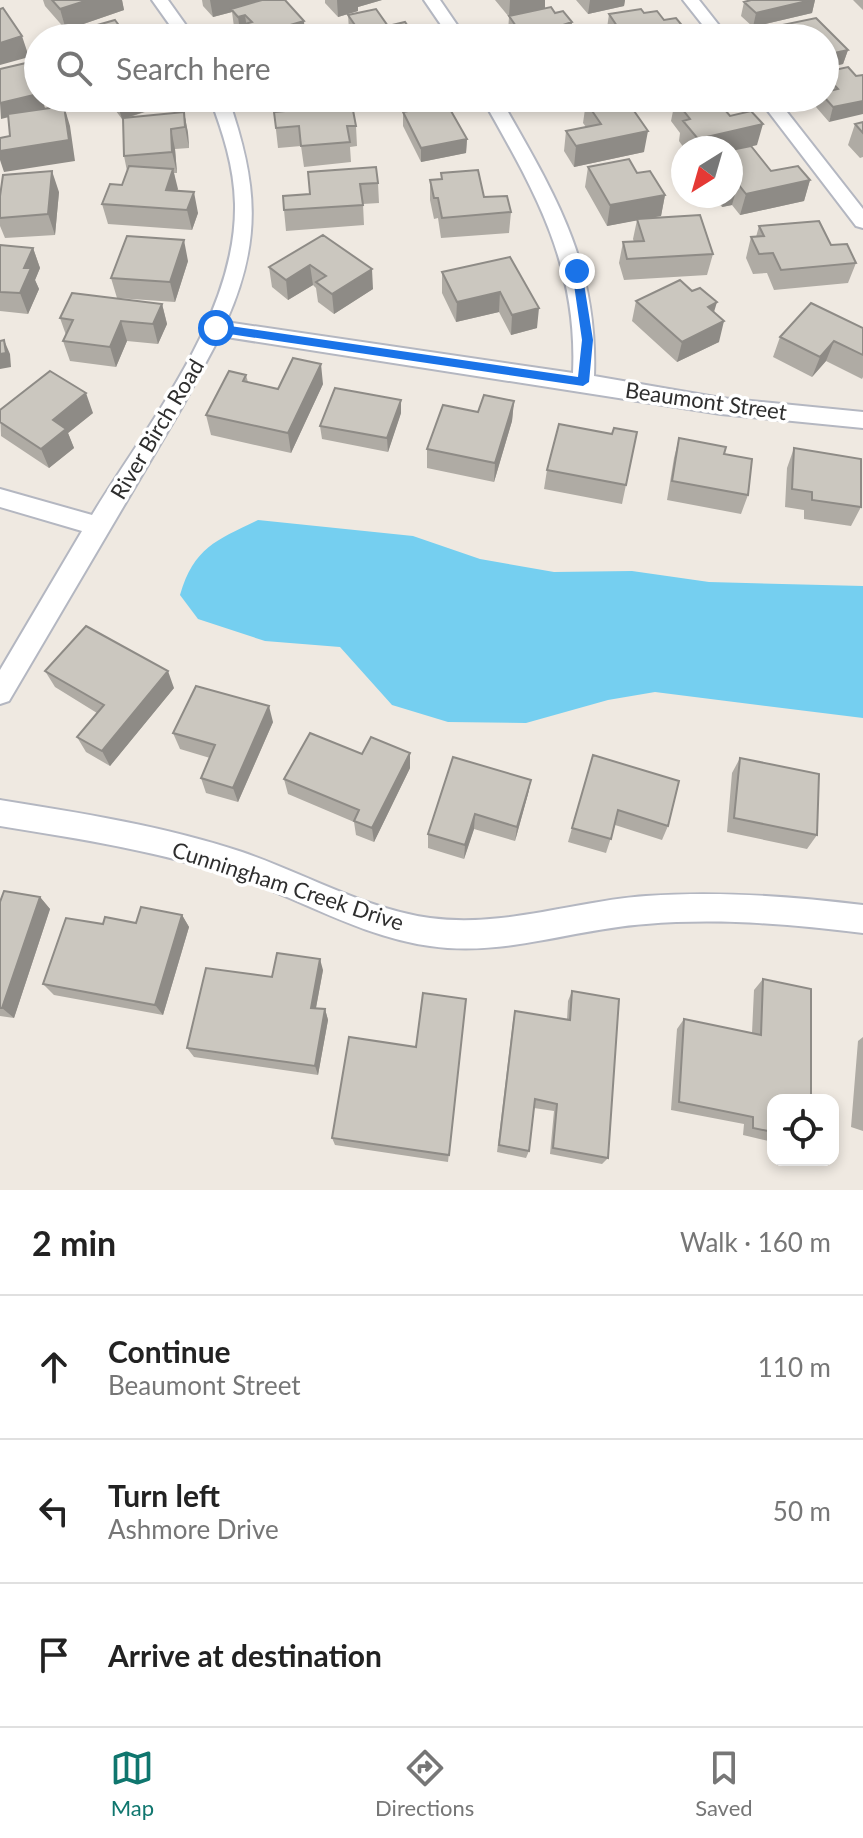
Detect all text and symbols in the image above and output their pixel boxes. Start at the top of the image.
search box [24,24,839,112]
icon: search [52,46,96,90]
text: Search here [116,50,271,86]
north arrow [671,136,743,208]
route end [559,253,595,289]
route start [198,310,234,346]
street label: River Birch Road [104,354,209,504]
street label: Beaumont Street [623,376,789,425]
street label: Cunningham Creek Drive [169,835,407,936]
map controls [767,1094,839,1166]
button: locate [767,1094,839,1166]
text: 2 min [32,1222,116,1263]
text: Walk · 160 m [680,1226,831,1258]
text: Continue [108,1333,231,1369]
icon: ahead [32,1345,76,1389]
text: 110 m [758,1351,831,1383]
text: Beaumont Street [108,1369,301,1401]
text: Turn left [108,1477,220,1513]
icon: left [32,1489,76,1533]
text: 50 m [773,1495,831,1527]
text: Ashmore Drive [108,1513,279,1545]
icon: arrive [32,1633,76,1677]
text: Arrive at destination [108,1637,382,1673]
tab: Map [110,1746,154,1821]
tab: Directions [375,1746,474,1821]
tab: Saved [695,1746,753,1821]

